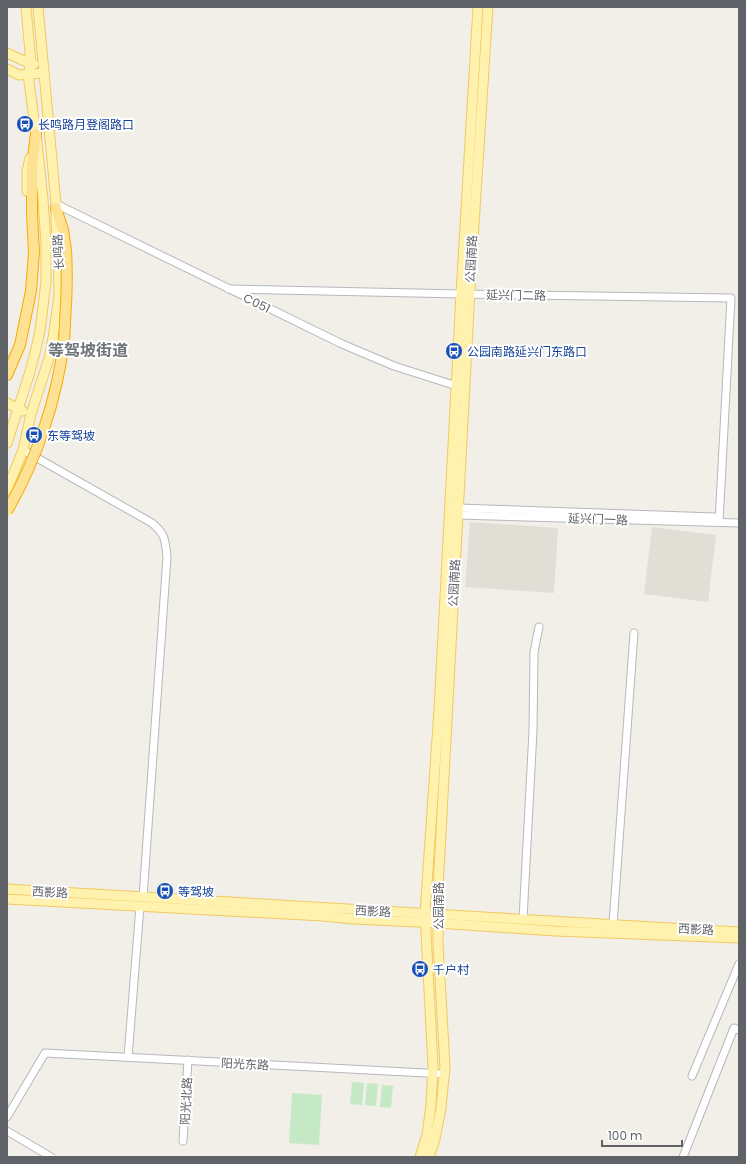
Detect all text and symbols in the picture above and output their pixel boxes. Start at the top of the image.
bus stop icon: 长鸣路月登阁路口 [15,114,35,134]
place label: 长鸣路月登阁路口 [38,116,134,133]
street label: 长鸣路 [49,234,67,270]
street label: 公园南路 [461,235,481,283]
street label: 延兴门二路 [486,286,546,304]
street label: C051 [241,289,273,317]
district label: 等驾坡街道 [48,339,128,362]
bus stop icon: 公园南路延兴门东路口 [444,341,464,361]
place label: 公园南路延兴门东路口 [467,343,587,360]
bus stop icon: 东等驾坡 [24,425,44,445]
place label: 东等驾坡 [47,427,95,444]
street label: 延兴门一路 [568,509,628,529]
street label: 公园南路 [444,559,464,607]
bus stop icon: 等驾坡 [155,881,175,901]
street label: 公园南路 [430,882,447,930]
street label: 西影路 [32,883,68,901]
place label: 等驾坡 [178,883,214,900]
street label: 西影路 [355,902,391,920]
street label: 西影路 [678,920,714,938]
bus stop icon: 千户村 [410,959,430,979]
place label: 千户村 [433,961,470,978]
street label: 阳光东路 [221,1054,269,1074]
street label: 阳光北路 [176,1077,196,1125]
scale bar [602,1122,682,1148]
text: 100 m [608,1127,642,1144]

